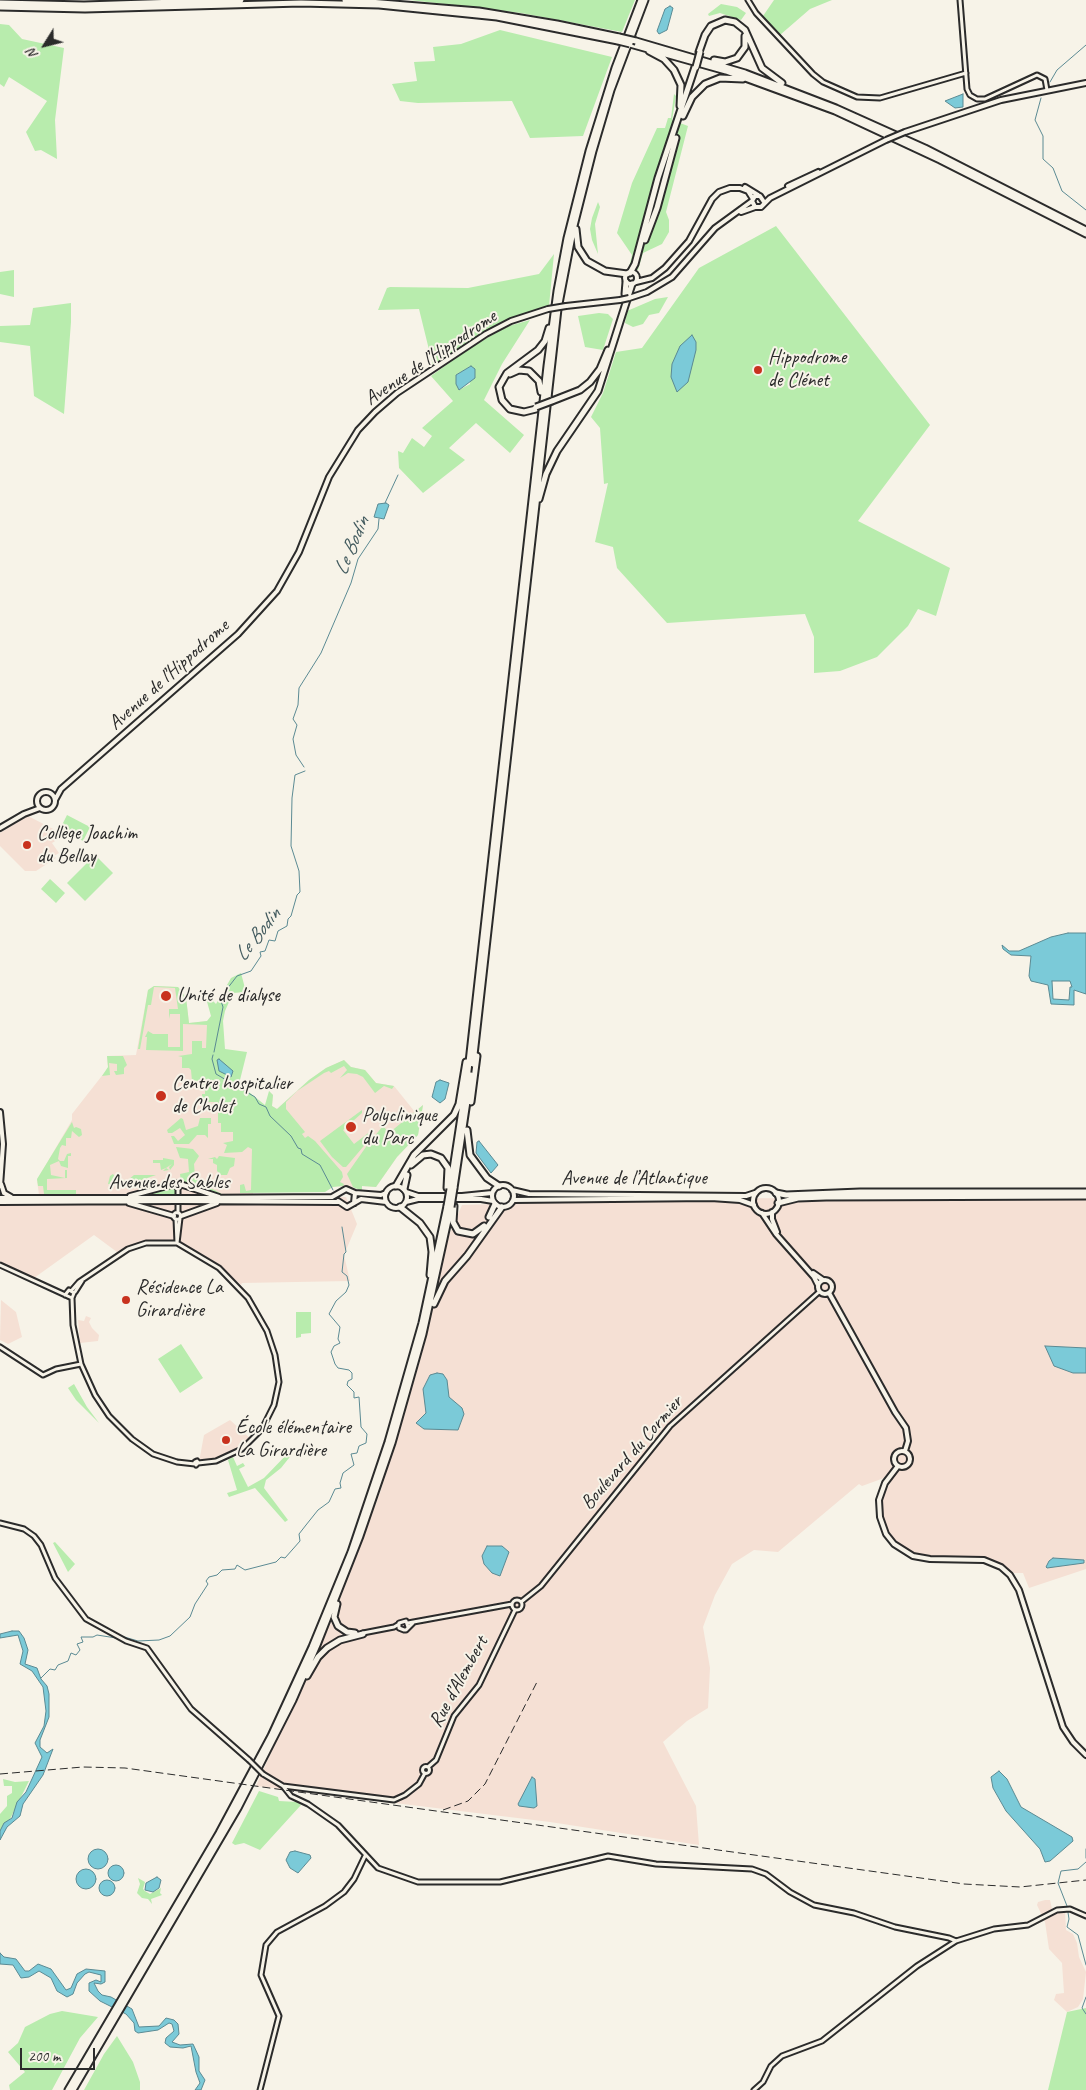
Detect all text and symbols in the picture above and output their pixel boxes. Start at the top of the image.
north arrow [20,20,70,70]
text: N [23,46,42,63]
street label: Avenue de l’Hippodrome [360,305,502,411]
place label: Hippodrome de Clénet [768,346,846,393]
marker: Hippodrome de Clénet [752,364,764,376]
water label: Le Bodin [329,513,375,579]
street label: Avenue de l’Hippodrome [104,615,234,735]
place label: Collège Joachim du Bellay [37,822,137,869]
marker: Collège Joachim du Bellay [21,839,33,851]
water label: Le Bodin [229,903,287,967]
place label: Unité de dialyse [177,984,280,1008]
marker: Unité de dialyse [159,989,173,1003]
place label: Centre hospitalier de Cholet [172,1072,292,1119]
marker: Centre hospitalier de Cholet [154,1089,168,1103]
place label: Polyclinique du Parc [362,1104,437,1151]
marker: Polyclinique du Parc [344,1120,358,1134]
street label: Avenue de l’Atlantique [561,1167,707,1191]
street label: Avenue des Sables [109,1171,229,1195]
place label: Résidence La Girardière [136,1276,223,1323]
marker: Résidence La Girardière [120,1294,132,1306]
street label: Boulevard du Cormier [576,1391,688,1515]
place label: École élémentaire La Girardière [236,1416,351,1463]
marker: École élémentaire La Girardière [220,1434,232,1446]
street label: Rue d’Alembert [424,1632,494,1732]
scale bar [22,2038,98,2070]
text: 200 m [28,2047,60,2066]

